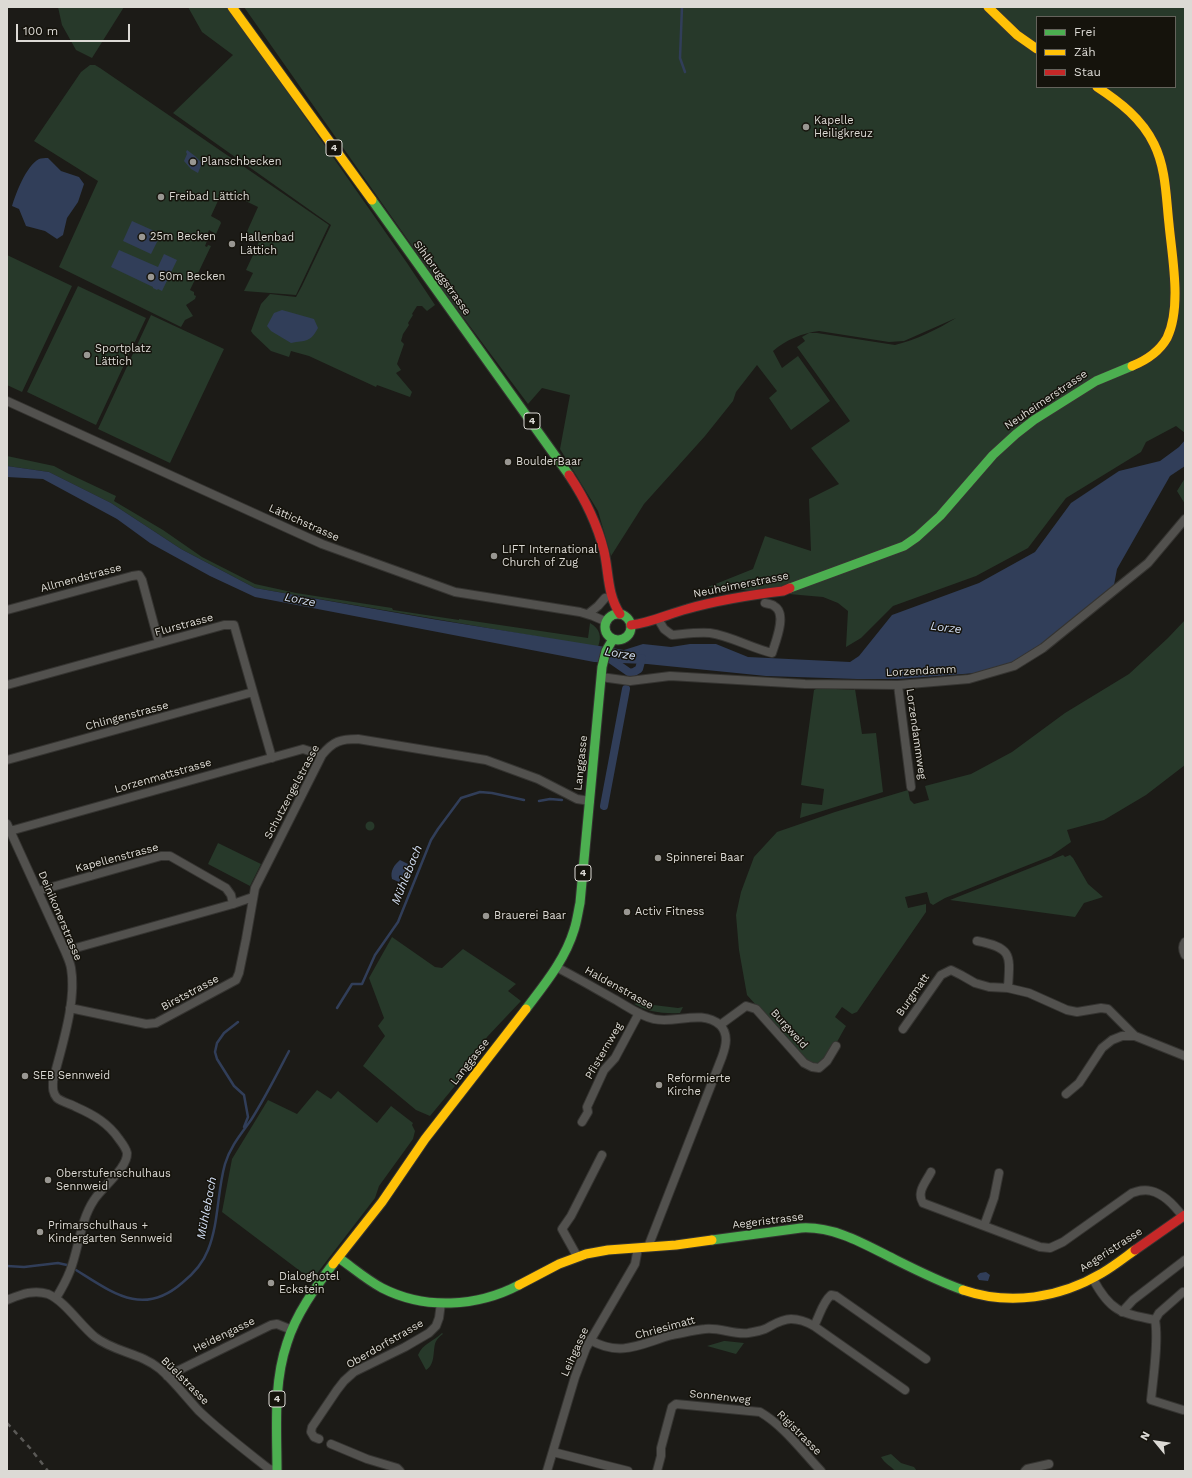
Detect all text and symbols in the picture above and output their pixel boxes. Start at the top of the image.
scale bar [18,16,132,42]
legend [1036,16,1176,88]
text: 100 m [23,24,58,38]
text: Frei [1074,25,1096,39]
text: Zäh [1074,45,1096,59]
text: Stau [1074,65,1101,79]
place label: Kapelle Heiligkreuz [814,114,873,140]
marker: Kapelle Heiligkreuz [801,122,811,132]
road number: 4 [326,140,342,156]
place label: Planschbecken [201,155,281,169]
marker: Planschbecken [188,157,198,167]
place label: Freibad Lättich [169,190,250,204]
marker: Freibad Lättich [156,192,166,202]
place label: 25m Becken [150,230,216,244]
place label: Hallenbad Lättich [240,231,294,257]
marker: 25m Becken [137,232,147,242]
street label: Sihlbruggstrasse [411,238,473,318]
marker: Hallenbad Lättich [227,239,237,249]
place label: 50m Becken [159,270,225,284]
marker: 50m Becken [146,272,156,282]
place label: Sportplatz Lättich [95,342,151,368]
marker: Sportplatz Lättich [82,350,92,360]
street label: Neuheimerstrasse [1002,367,1090,433]
road number: 4 [524,413,540,429]
place label: BoulderBaar [516,455,582,469]
marker: BoulderBaar [503,457,513,467]
street label: Lättichstrasse [267,502,341,544]
place label: LIFT International Church of Zug [502,543,598,569]
marker: LIFT International Church of Zug [489,551,499,561]
street label: Allmendstrasse [39,561,123,595]
street label: Neuheimerstrasse [692,569,790,601]
water label: Lorze [283,590,317,610]
street label: Flurstrasse [153,611,215,639]
water label: Lorze [930,619,962,637]
water label: Lorze [603,644,637,664]
street label: Lorzendamm [885,663,957,679]
street label: Lorzendammweg [903,688,929,780]
street label: Chlingenstrasse [84,699,170,733]
street label: Langgasse [572,735,590,791]
street label: Schutzengelstrasse [262,743,322,841]
street label: Lorzenmattstrasse [113,756,213,796]
street label: Kapellenstrasse [74,841,160,875]
water label: Mühlebach [388,843,426,907]
place label: Spinnerei Baar [666,851,744,865]
marker: Spinnerei Baar [653,853,663,863]
road number: 4 [575,865,591,881]
street label: Deinikonerstrasse [35,869,85,963]
place label: Activ Fitness [635,905,704,919]
marker: Activ Fitness [622,907,632,917]
place label: Brauerei Baar [494,909,566,923]
marker: Brauerei Baar [481,911,491,921]
street label: Haldenstrasse [582,964,656,1012]
street label: Burgmatt [894,971,932,1019]
street label: Birststrasse [159,972,221,1014]
street label: Burgweid [768,1006,810,1052]
street label: Pfisternweg [582,1020,626,1082]
street label: Langgasse [448,1036,492,1088]
place label: SEB Sennweid [33,1069,110,1083]
marker: SEB Sennweid [20,1071,30,1081]
place label: Reformierte Kirche [667,1072,731,1098]
marker: Reformierte Kirche [654,1080,664,1090]
place label: Oberstufenschulhaus Sennweid [56,1167,171,1193]
marker: Oberstufenschulhaus Sennweid [43,1175,53,1185]
water label: Mühlebach [194,1176,220,1240]
street label: Aegeristrasse [731,1210,805,1232]
place label: Primarschulhaus + Kindergarten Sennweid [48,1219,172,1245]
street label: Aegeristrasse [1077,1225,1145,1275]
marker: Primarschulhaus + Kindergarten Sennweid [35,1227,45,1237]
place label: Dialoghotel Eckstein [279,1270,339,1296]
marker: Dialoghotel Eckstein [266,1278,276,1288]
street label: Heidengasse [191,1314,257,1356]
street label: Chriesimatt [633,1314,697,1342]
street label: Oberdorfstrasse [344,1317,426,1371]
street label: Leihgasse [558,1325,592,1379]
street label: Büelstrasse [158,1354,212,1408]
street label: Sonnenweg [689,1387,751,1407]
road number: 4 [269,1391,285,1407]
street label: Rigistrasse [774,1408,824,1458]
north arrow [1136,1422,1176,1462]
text: N [1137,1429,1153,1443]

